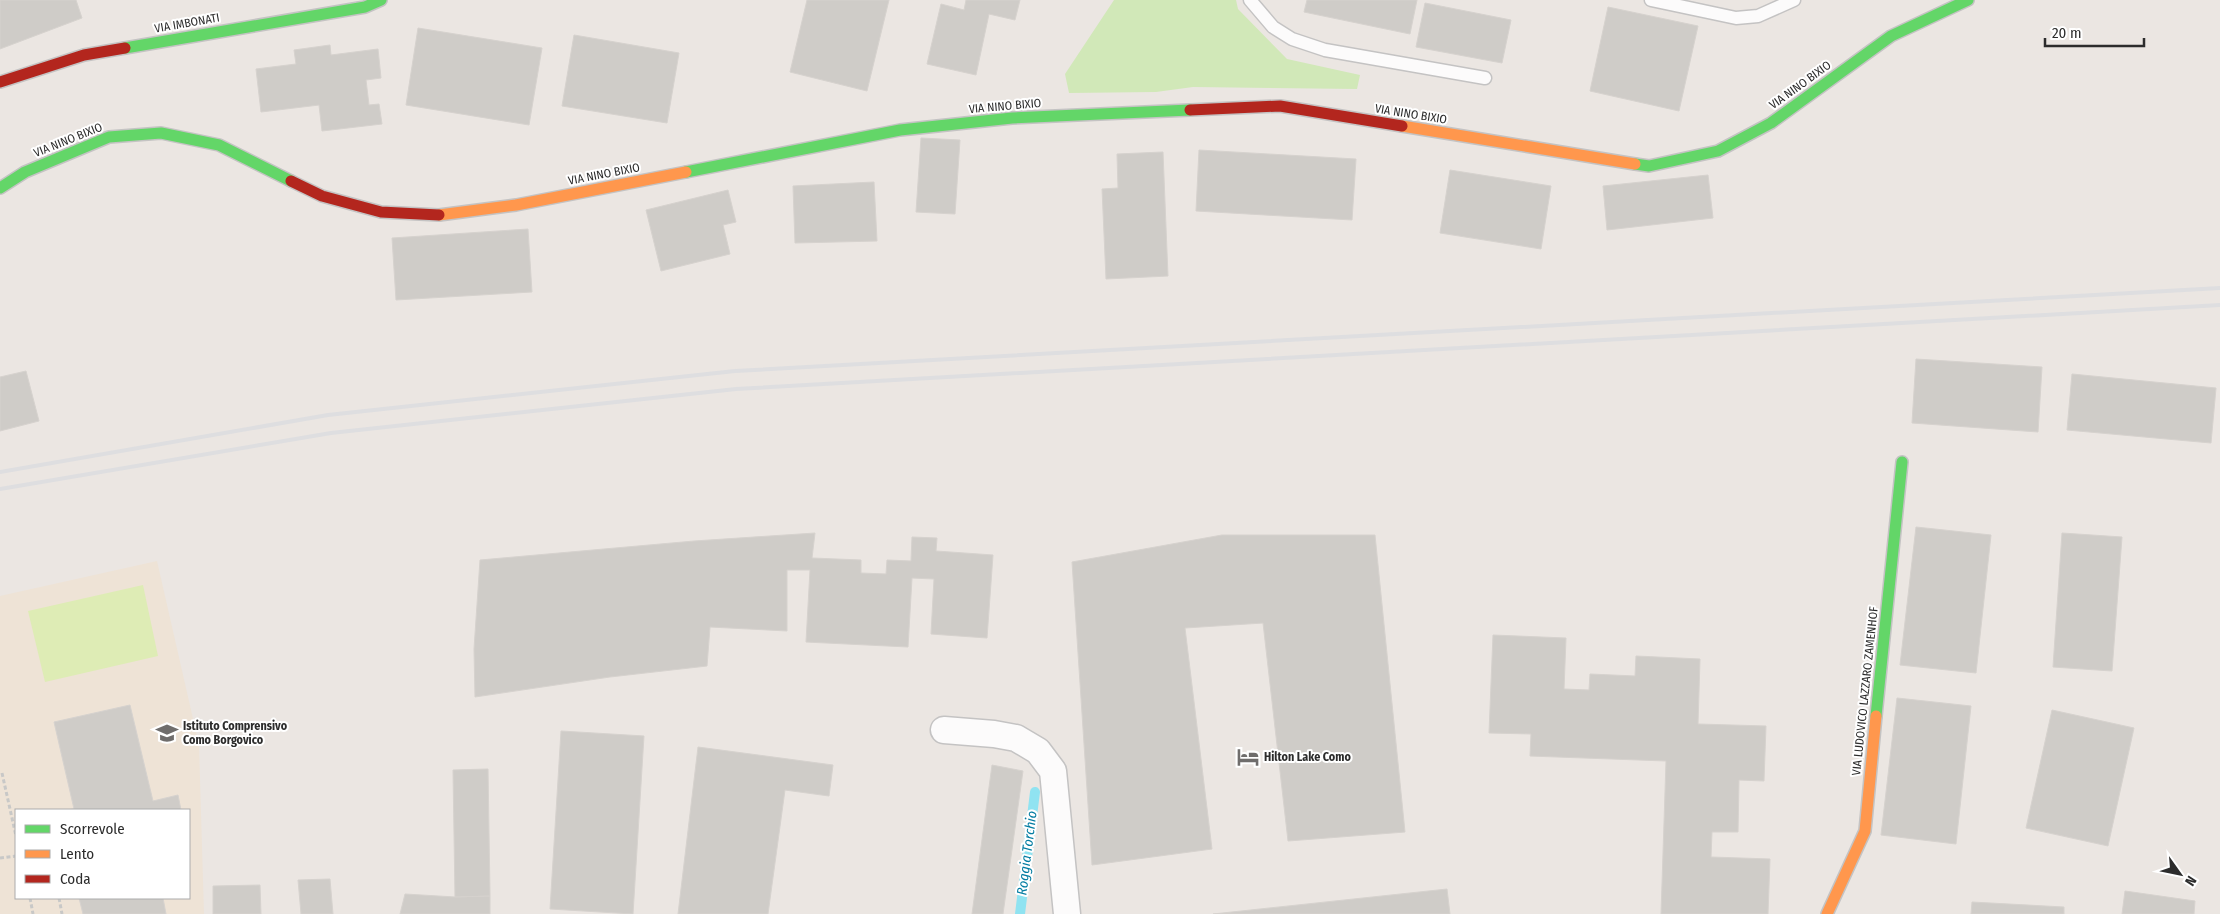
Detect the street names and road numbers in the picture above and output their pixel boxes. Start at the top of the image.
street label: VIA IMBONATI [153,10,221,36]
street label: VIA NINO BIXIO [1766,58,1834,112]
street label: VIA NINO BIXIO [968,96,1042,116]
street label: VIA NINO BIXIO [1374,101,1448,127]
street label: VIA NINO BIXIO [32,120,104,160]
street label: VIA NINO BIXIO [567,160,641,188]
street label: VIA LUDOVICO LAZZARO ZAMENHOF [1849,605,1881,776]

